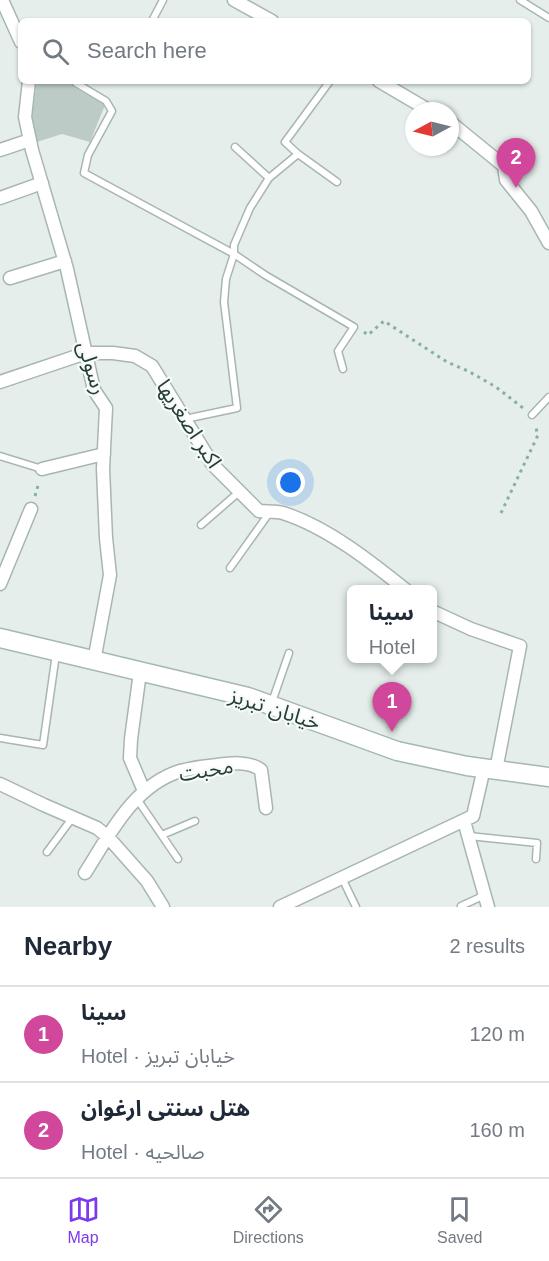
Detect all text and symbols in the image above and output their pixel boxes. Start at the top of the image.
search box [18,18,531,84]
icon: search [39,35,72,68]
text: Search here [87,38,207,63]
north arrow [405,102,459,156]
pin: 2 [496,138,536,188]
street label: رسولی [73,338,111,398]
street label: اکبر اصغریها [152,375,226,473]
your location [276,468,305,497]
popup [347,585,437,663]
text: سینا [369,600,414,625]
text: Hotel [369,636,415,658]
pin: 1 [372,682,412,732]
street label: خیابان تبریز [226,683,323,735]
street label: محبت [177,754,235,785]
text: Nearby [24,931,112,961]
text: 2 results [449,935,525,957]
text: سینا [81,1000,126,1025]
text: 1 [38,1023,49,1045]
text: 120 m [469,1023,525,1045]
text: Hotel · خیابان تبریز [81,1045,235,1067]
text: هتل سنتی ارغوان [81,1096,250,1121]
text: 2 [38,1119,49,1141]
text: 160 m [469,1119,525,1141]
text: Hotel · صالحیه [81,1141,204,1163]
tab: Map [67,1193,100,1247]
tab: Directions [233,1193,304,1247]
tab: Saved [437,1193,482,1247]

